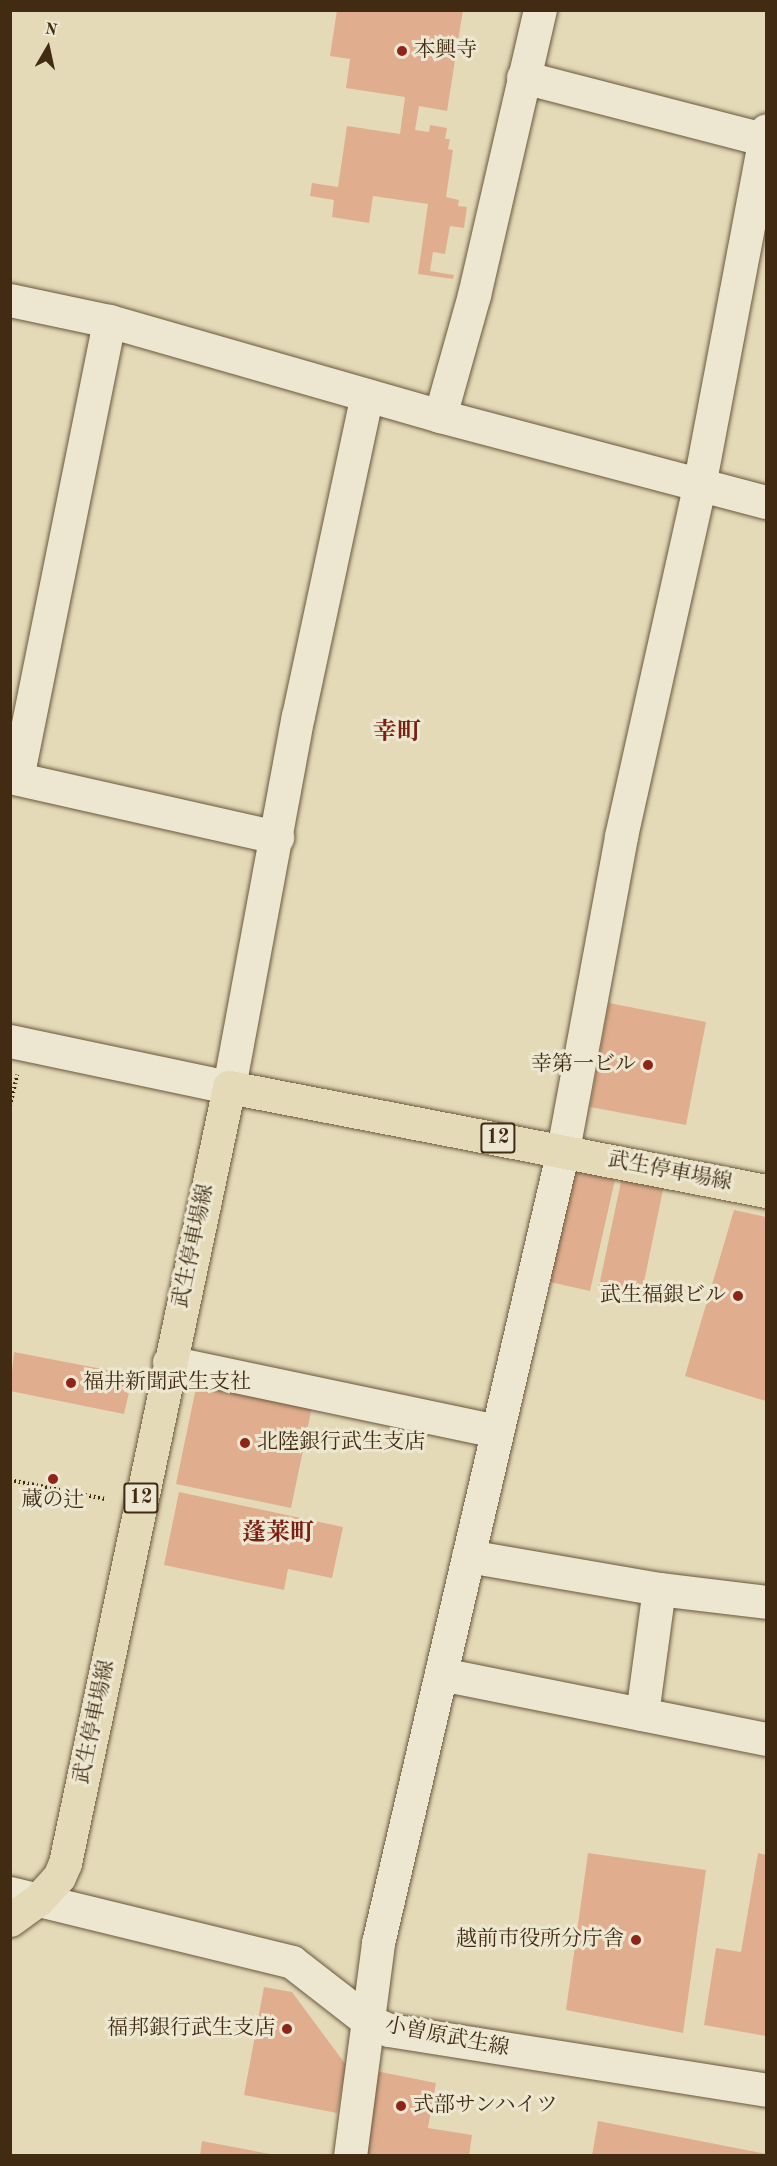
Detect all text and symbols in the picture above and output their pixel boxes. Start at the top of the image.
north arrow [18,18,78,78]
text: N [44,21,58,39]
place label: 本興寺 [414,38,477,64]
marker: 本興寺 [395,44,409,58]
district label: 幸町 [373,720,421,748]
place label: 幸第一ビル [531,1052,636,1078]
marker: 幸第一ビル [641,1058,655,1072]
road number: 12 [480,1121,516,1155]
street label: 武生停車場線 [606,1148,734,1196]
street label: 武生停車場線 [169,1182,219,1310]
place label: 武生福銀ビル [600,1283,726,1309]
marker: 武生福銀ビル [731,1289,745,1303]
place label: 福井新聞武生支社 [83,1370,251,1396]
marker: 福井新聞武生支社 [64,1376,78,1390]
place label: 北陸銀行武生支店 [257,1430,425,1456]
marker: 北陸銀行武生支店 [238,1436,252,1450]
marker: 蔵の辻 [46,1472,60,1486]
road number: 12 [123,1481,159,1515]
place label: 蔵の辻 [22,1488,84,1514]
district label: 蓬莱町 [242,1521,314,1549]
street label: 武生停車場線 [70,1658,120,1786]
place label: 越前市役所分庁舎 [456,1927,624,1953]
marker: 越前市役所分庁舎 [629,1933,643,1947]
street label: 小曽原武生線 [383,2014,511,2062]
place label: 福邦銀行武生支店 [107,2016,275,2042]
marker: 福邦銀行武生支店 [280,2022,294,2036]
place label: 式部サンハイツ [413,2093,560,2119]
marker: 式部サンハイツ [394,2099,408,2113]

